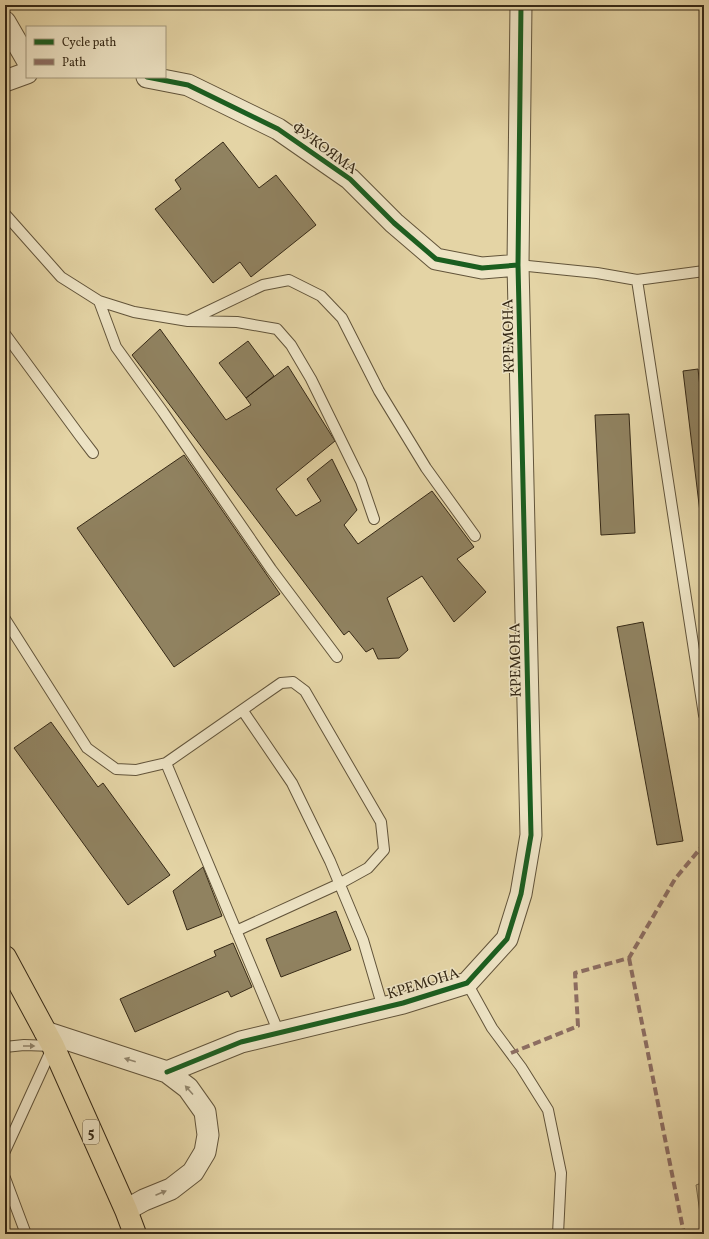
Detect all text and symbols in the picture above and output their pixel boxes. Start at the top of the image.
legend [26,26,166,78]
text: Cycle path [62,35,117,51]
text: Path [62,55,86,71]
street label: ФУКОЯМА [287,118,362,181]
street label: КРЕМОНА [498,298,521,373]
street label: КРЕМОНА [505,622,528,697]
street label: КРЕМОНА [385,963,463,1005]
one-way arrow [23,1043,36,1049]
one-way arrow [124,1057,136,1063]
one-way arrow [184,1085,193,1095]
road number: 5 [83,1120,99,1144]
one-way arrow [155,1190,166,1196]

